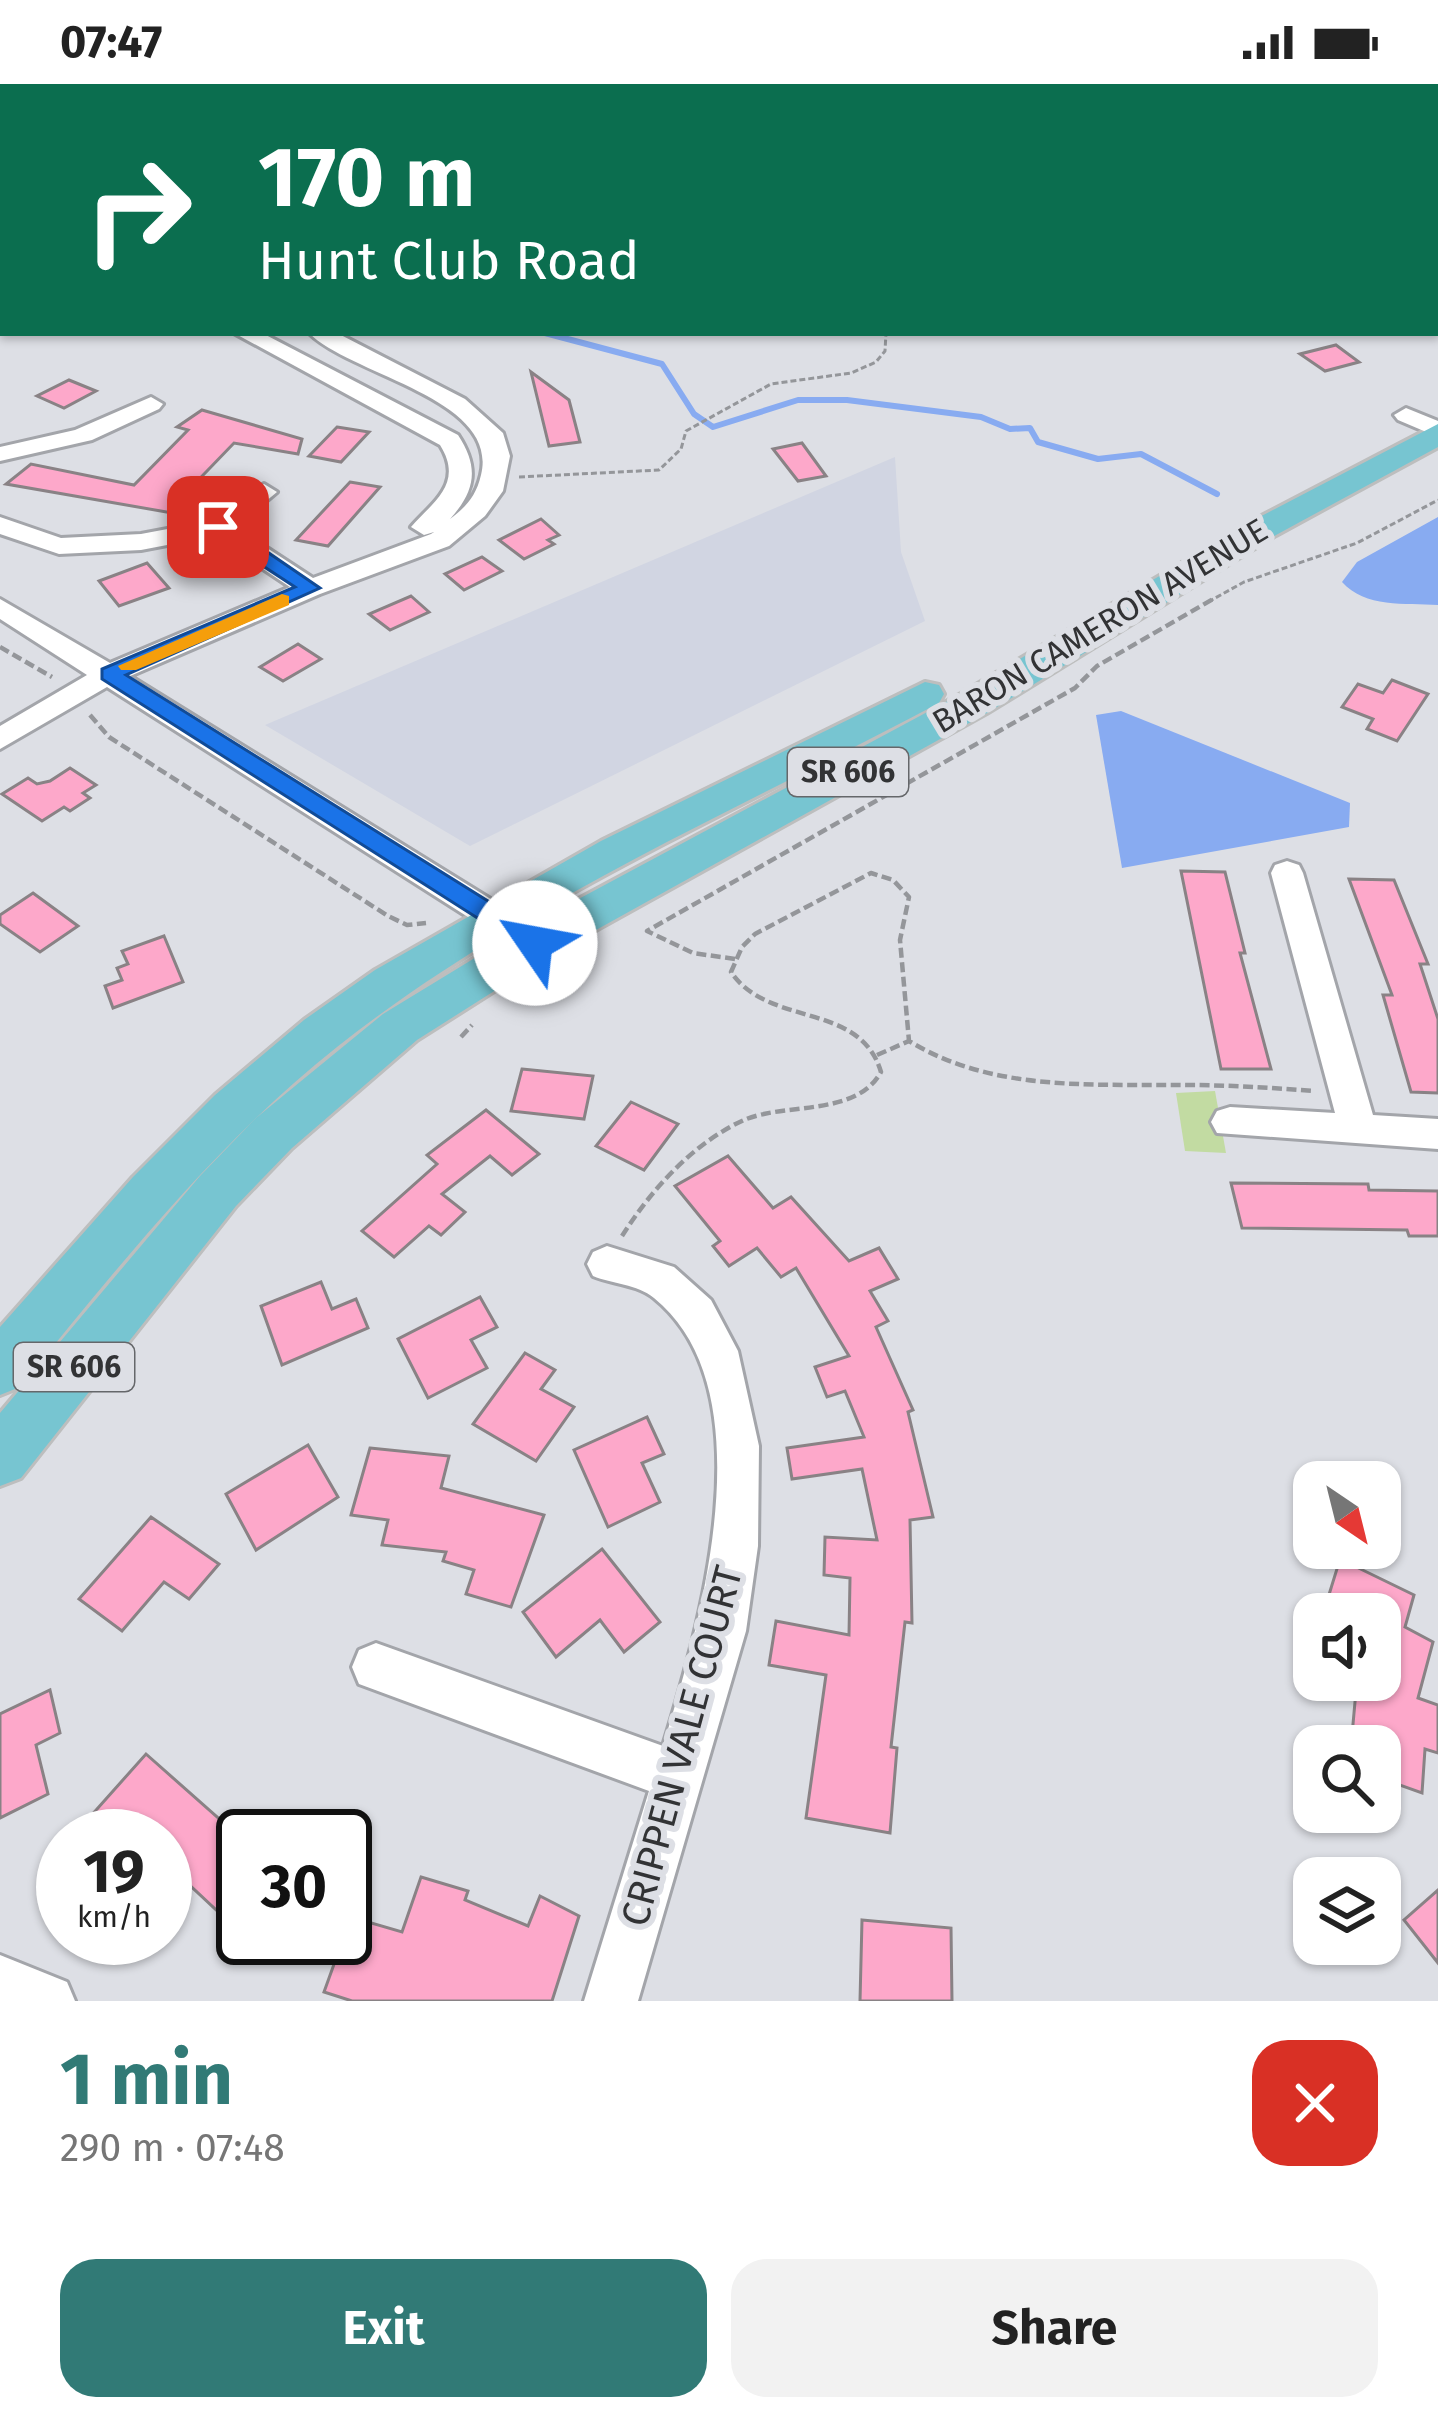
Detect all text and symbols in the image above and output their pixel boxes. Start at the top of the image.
text: 07:47 [60,15,162,69]
text: 170 m [258,127,475,228]
icon: right [60,132,216,288]
text: Hunt Club Road [258,229,639,293]
pin [167,476,269,578]
icon: arrive [185,494,251,560]
street label: BARON CAMERON AVENUE [925,510,1275,742]
road number: SR 606 [788,748,908,796]
position arrow [472,880,598,1006]
road number: SR 606 [14,1343,134,1391]
north arrow [1293,1461,1401,1569]
map controls [1293,1461,1401,1965]
street label: CRIPPEN VALE COURT [612,1561,752,1931]
button: sound [1293,1593,1401,1701]
button: search [1293,1725,1401,1833]
speed limit sign: 30 [216,1809,372,1965]
text: 19 [83,1836,145,1908]
button: layers [1293,1857,1401,1965]
text: km/h [77,1899,151,1935]
text: 1 min [60,2037,233,2123]
button: close [1252,2040,1378,2166]
text: 290 m · 07:48 [60,2125,285,2171]
button: Exit [60,2259,707,2397]
button: Share [731,2259,1378,2397]

